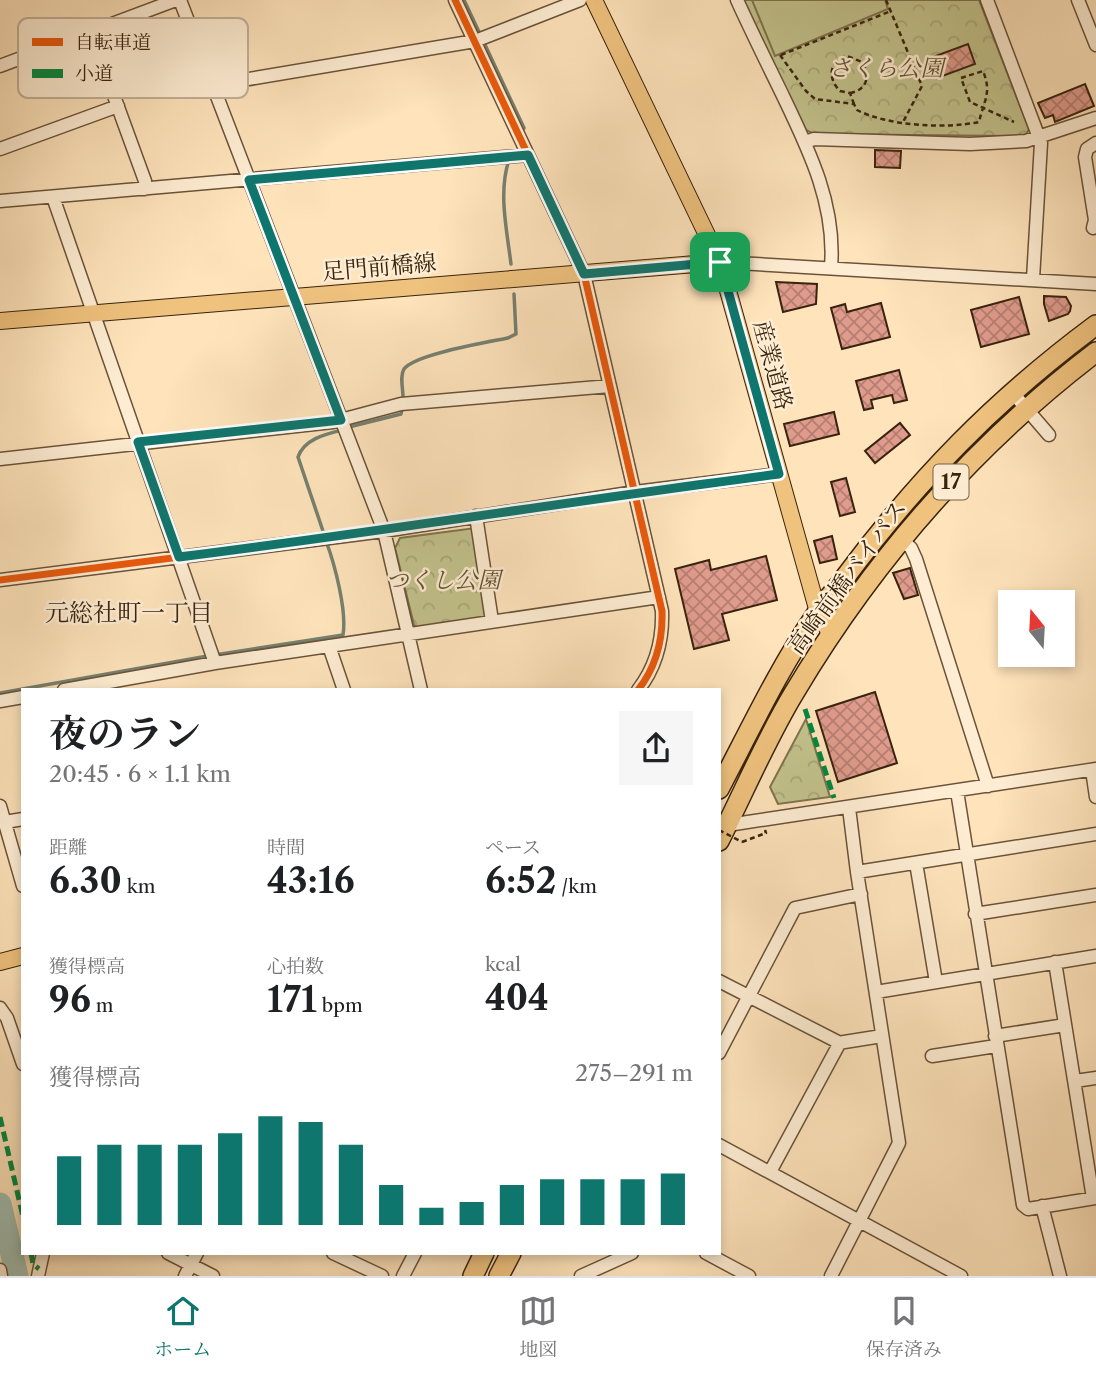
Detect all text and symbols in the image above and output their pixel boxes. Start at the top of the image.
legend [18,18,248,98]
text: 自転車道 [75,31,151,54]
park label: さくら公園 [829,54,948,82]
text: 小道 [75,62,113,85]
pin [690,232,750,292]
icon: arrive [701,243,739,281]
street label: 足門前橋線 [320,248,438,286]
street label: 産業道路 [748,317,798,413]
road number: 17 [934,464,968,500]
street label: 高崎前橋バイパス [782,495,912,659]
park label: つくし公園 [386,566,505,594]
north arrow [998,590,1074,667]
map controls [998,590,1075,667]
district label: 元総社町一丁目 [45,598,213,627]
text: 夜のラン [49,710,201,757]
button: share [619,711,693,785]
text: 20:45 · 6 × 1.1 km [49,760,231,788]
text: 距離 [49,836,87,859]
text: 時間 [267,836,305,859]
text: ペース [485,836,541,859]
text: 6.30 [49,859,122,902]
text: 43:16 [267,859,355,902]
text: 6:52 [485,859,556,902]
text: km [122,875,155,898]
text: /km [556,875,597,898]
text: kcal [485,953,521,976]
text: 獲得標高 [49,955,125,978]
text: 心拍数 [267,955,324,978]
text: 404 [485,976,549,1019]
text: 96 [49,978,91,1021]
text: 171 [267,978,317,1021]
text: m [91,994,114,1017]
text: bpm [317,994,363,1017]
text: 275–291 m [575,1059,693,1087]
text: 獲得標高 [49,1063,141,1091]
tab: ホーム [154,1292,211,1361]
tab: 地図 [519,1292,558,1361]
tab: 保存済み [866,1292,942,1361]

